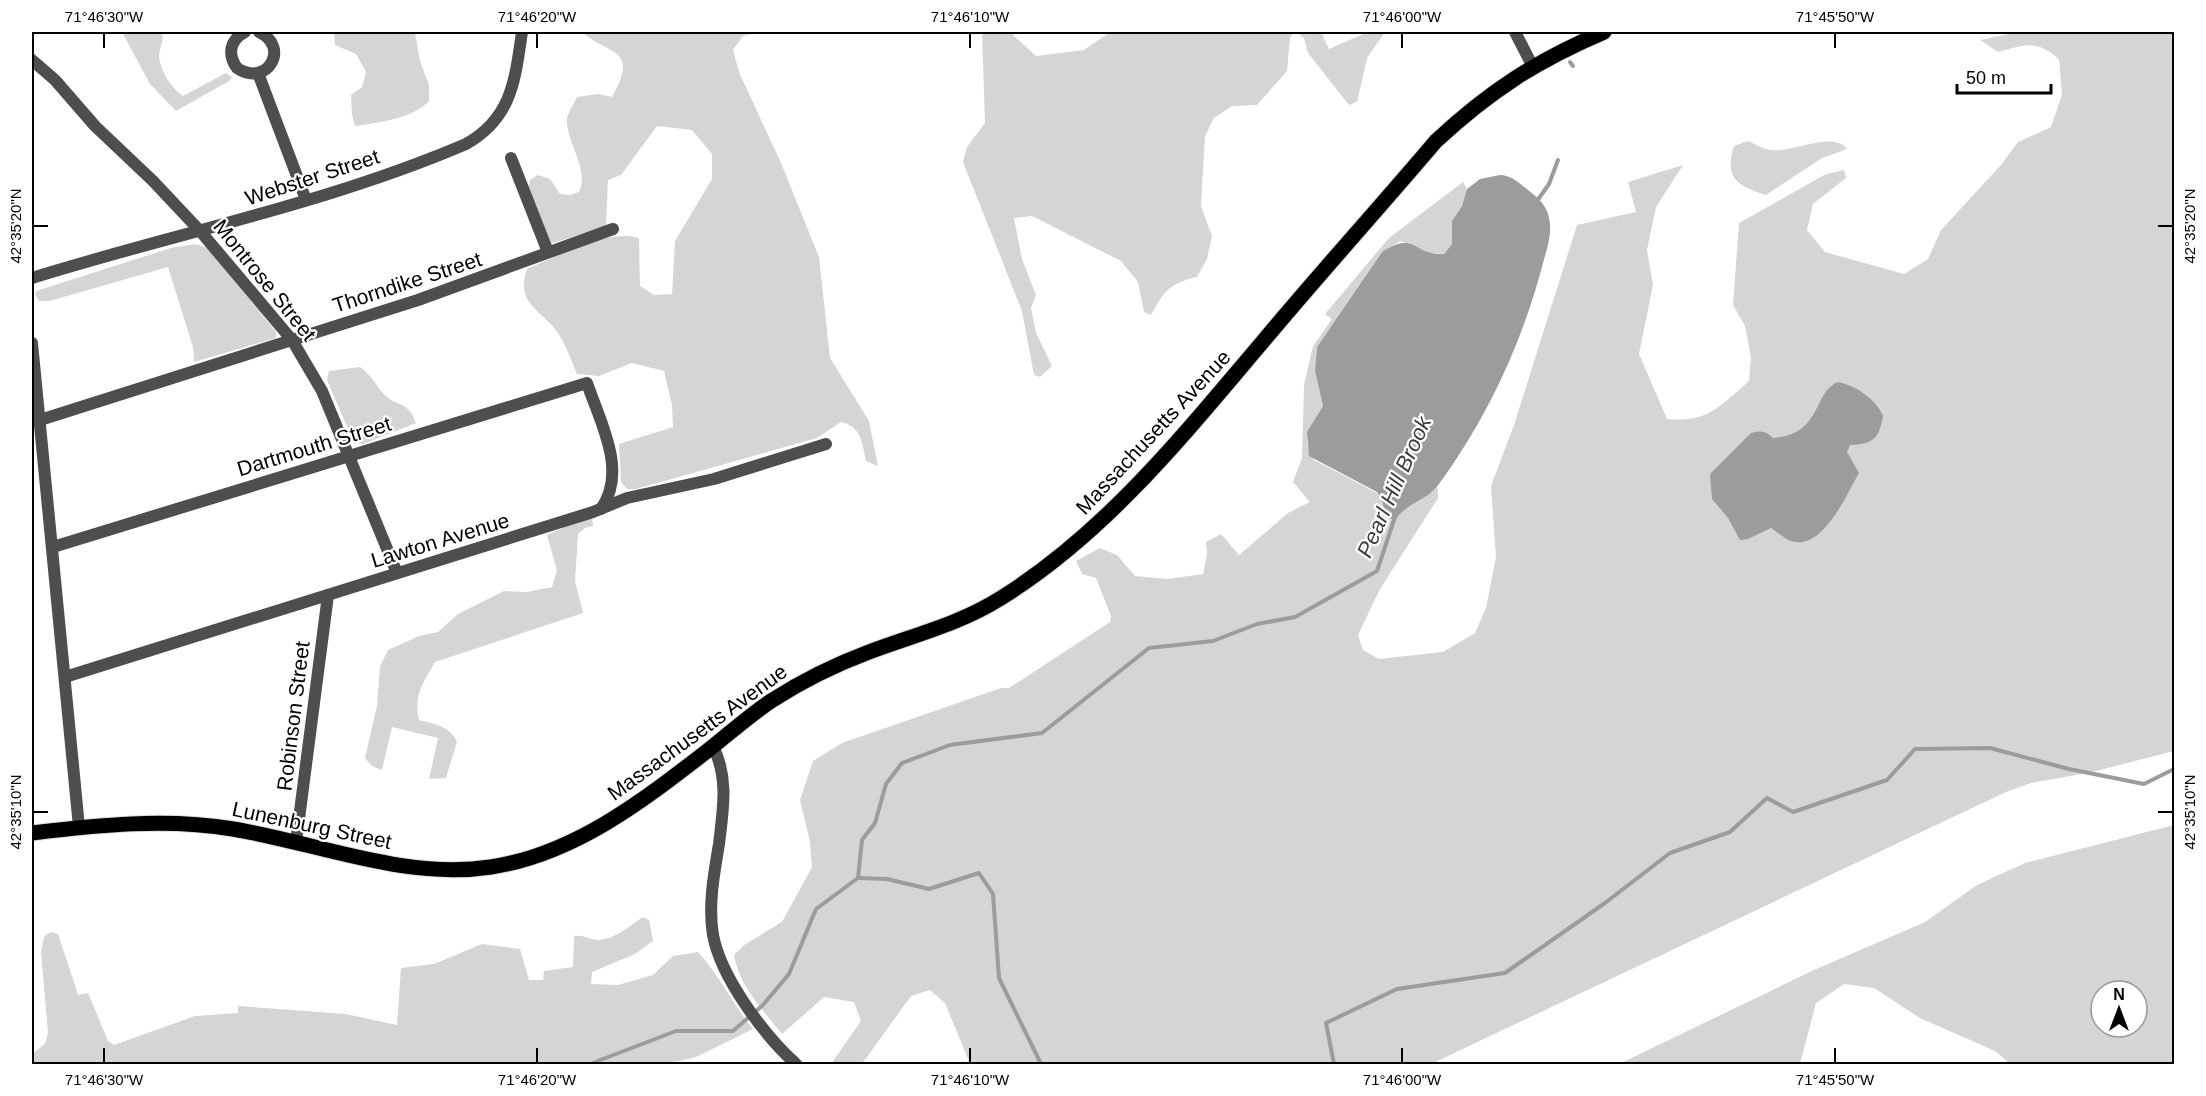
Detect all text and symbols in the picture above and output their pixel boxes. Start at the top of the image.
text: 71°46'30"W [65,8,144,25]
text: 71°46'20"W [498,8,577,25]
text: 71°46'10"W [931,8,1010,25]
text: 71°46'00"W [1363,8,1442,25]
text: 71°45'50"W [1796,8,1875,25]
scale bar [1957,57,2052,95]
text: 50 m [1966,68,2006,88]
street label: Webster Street [242,144,382,210]
text: 42°35'20"N [7,188,24,264]
text: 42°35'20"N [2181,188,2198,264]
street label: Montrose Street [209,215,321,345]
street label: Thorndike Street [330,247,485,317]
street label: Massachusetts Avenue [1071,345,1235,519]
street label: Dartmouth Street [234,412,394,480]
water label: Pearl Hill Brook [1352,412,1437,561]
street label: Lawton Avenue [368,508,512,572]
street label: Robinson Street [272,640,314,792]
street label: Massachusetts Avenue [603,659,791,805]
text: 42°35'10"N [7,774,24,850]
text: 42°35'10"N [2181,774,2198,850]
street label: Lunenburg Street [230,797,394,853]
north arrow [2089,979,2149,1039]
text: N [2113,986,2125,1003]
text: 71°46'30"W [65,1071,144,1088]
text: 71°46'20"W [498,1071,577,1088]
text: 71°46'10"W [931,1071,1010,1088]
text: 71°46'00"W [1363,1071,1442,1088]
text: 71°45'50"W [1796,1071,1875,1088]

